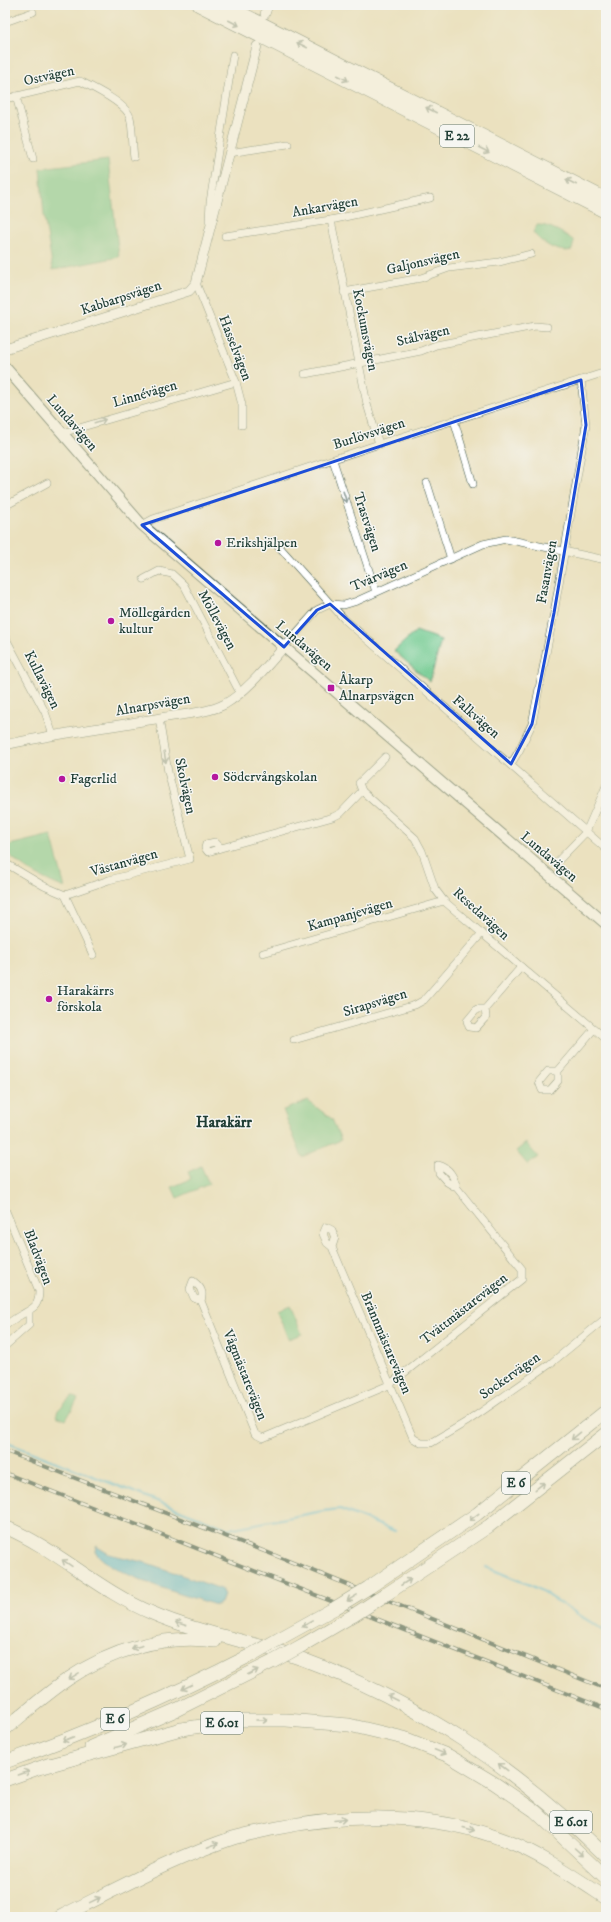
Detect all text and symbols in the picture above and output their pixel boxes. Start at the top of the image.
one-way arrow [228,20,240,27]
one-way arrow [297,40,309,48]
street label: Ostvägen [22,62,77,90]
one-way arrow [337,75,349,83]
one-way arrow [425,106,437,113]
road number: E 22 [440,125,474,147]
one-way arrow [478,147,490,154]
one-way arrow [565,177,577,185]
street label: Ankarvägen [291,192,360,222]
street label: Galjonsvägen [385,245,462,279]
street label: Kabbarpsvägen [78,276,164,320]
street label: Kockumsvägen [348,287,382,373]
street label: Hasselvägen [214,313,256,384]
street label: Stålvägen [395,321,452,351]
street label: Linnévägen [111,376,180,412]
street label: Lundavägen [43,391,102,455]
street label: Burlövsvägen [331,414,408,454]
one-way arrow [93,417,106,424]
street label: Trastvägen [349,490,385,555]
one-way arrow [342,491,349,504]
place label: Erikshjälpen [226,534,298,552]
marker: Erikshjälpen [213,538,223,548]
street label: Fasanvägen [533,538,562,605]
street label: Tvärvägen [348,556,411,596]
street label: Möllevägen [194,587,241,654]
place label: Möllegården kultur [119,604,191,638]
marker: Möllegården kultur [106,616,116,626]
street label: Lundavägen [272,617,337,676]
street label: Kullavägen [20,648,65,713]
place label: Åkarp Alnarpsvägen [339,671,415,705]
marker: Åkarp Alnarpsvägen [326,683,336,693]
street label: Alnarpsvägen [114,689,192,720]
street label: Falkvägen [448,691,504,743]
one-way arrow [162,750,170,763]
street label: Skolvägen [170,756,200,816]
place label: Södervångskolan [223,768,318,786]
place label: Fagerlid [70,770,117,788]
marker: Södervångskolan [210,772,220,782]
marker: Fagerlid [57,774,67,784]
street label: Lundavägen [517,828,582,887]
street label: Västanvägen [87,845,160,881]
street label: Resedavägen [449,884,514,945]
street label: Kampanjevägen [305,894,395,936]
place label: Harakärrs förskola [57,982,114,1016]
street label: Sirapsvägen [341,985,410,1021]
marker: Harakärrs förskola [44,994,54,1004]
district label: Harakärr [196,1113,252,1132]
street label: Bladvägen [19,1227,57,1288]
street label: Tvättmästarevägen [417,1269,512,1349]
street label: Brännmästarevägen [356,1289,416,1397]
street label: Vågmästarevägen [218,1326,272,1423]
street label: Sockervägen [476,1348,544,1404]
one-way arrow [570,1432,581,1441]
road number: E 6 [502,1472,530,1494]
one-way arrow [535,1482,546,1490]
one-way arrow [468,1512,479,1521]
one-way arrow [62,1559,73,1567]
one-way arrow [400,1578,411,1586]
one-way arrow [346,1594,358,1602]
one-way arrow [175,1620,188,1627]
one-way arrow [301,1620,313,1628]
one-way arrow [131,1644,144,1651]
one-way arrow [247,1667,259,1675]
one-way arrow [68,1672,80,1680]
one-way arrow [182,1684,194,1691]
one-way arrow [388,1694,400,1701]
road number: E 6 [101,1708,129,1730]
road number: E 6.01 [201,1712,243,1734]
one-way arrow [255,1716,268,1724]
one-way arrow [63,1736,75,1743]
one-way arrow [115,1742,128,1749]
one-way arrow [434,1749,446,1757]
one-way arrow [498,1763,509,1772]
one-way arrow [17,1769,30,1776]
road number: E 6.01 [550,1811,592,1833]
one-way arrow [333,1816,346,1824]
one-way arrow [463,1826,476,1833]
one-way arrow [207,1841,219,1849]
one-way arrow [574,1847,584,1857]
one-way arrow [89,1896,101,1903]

